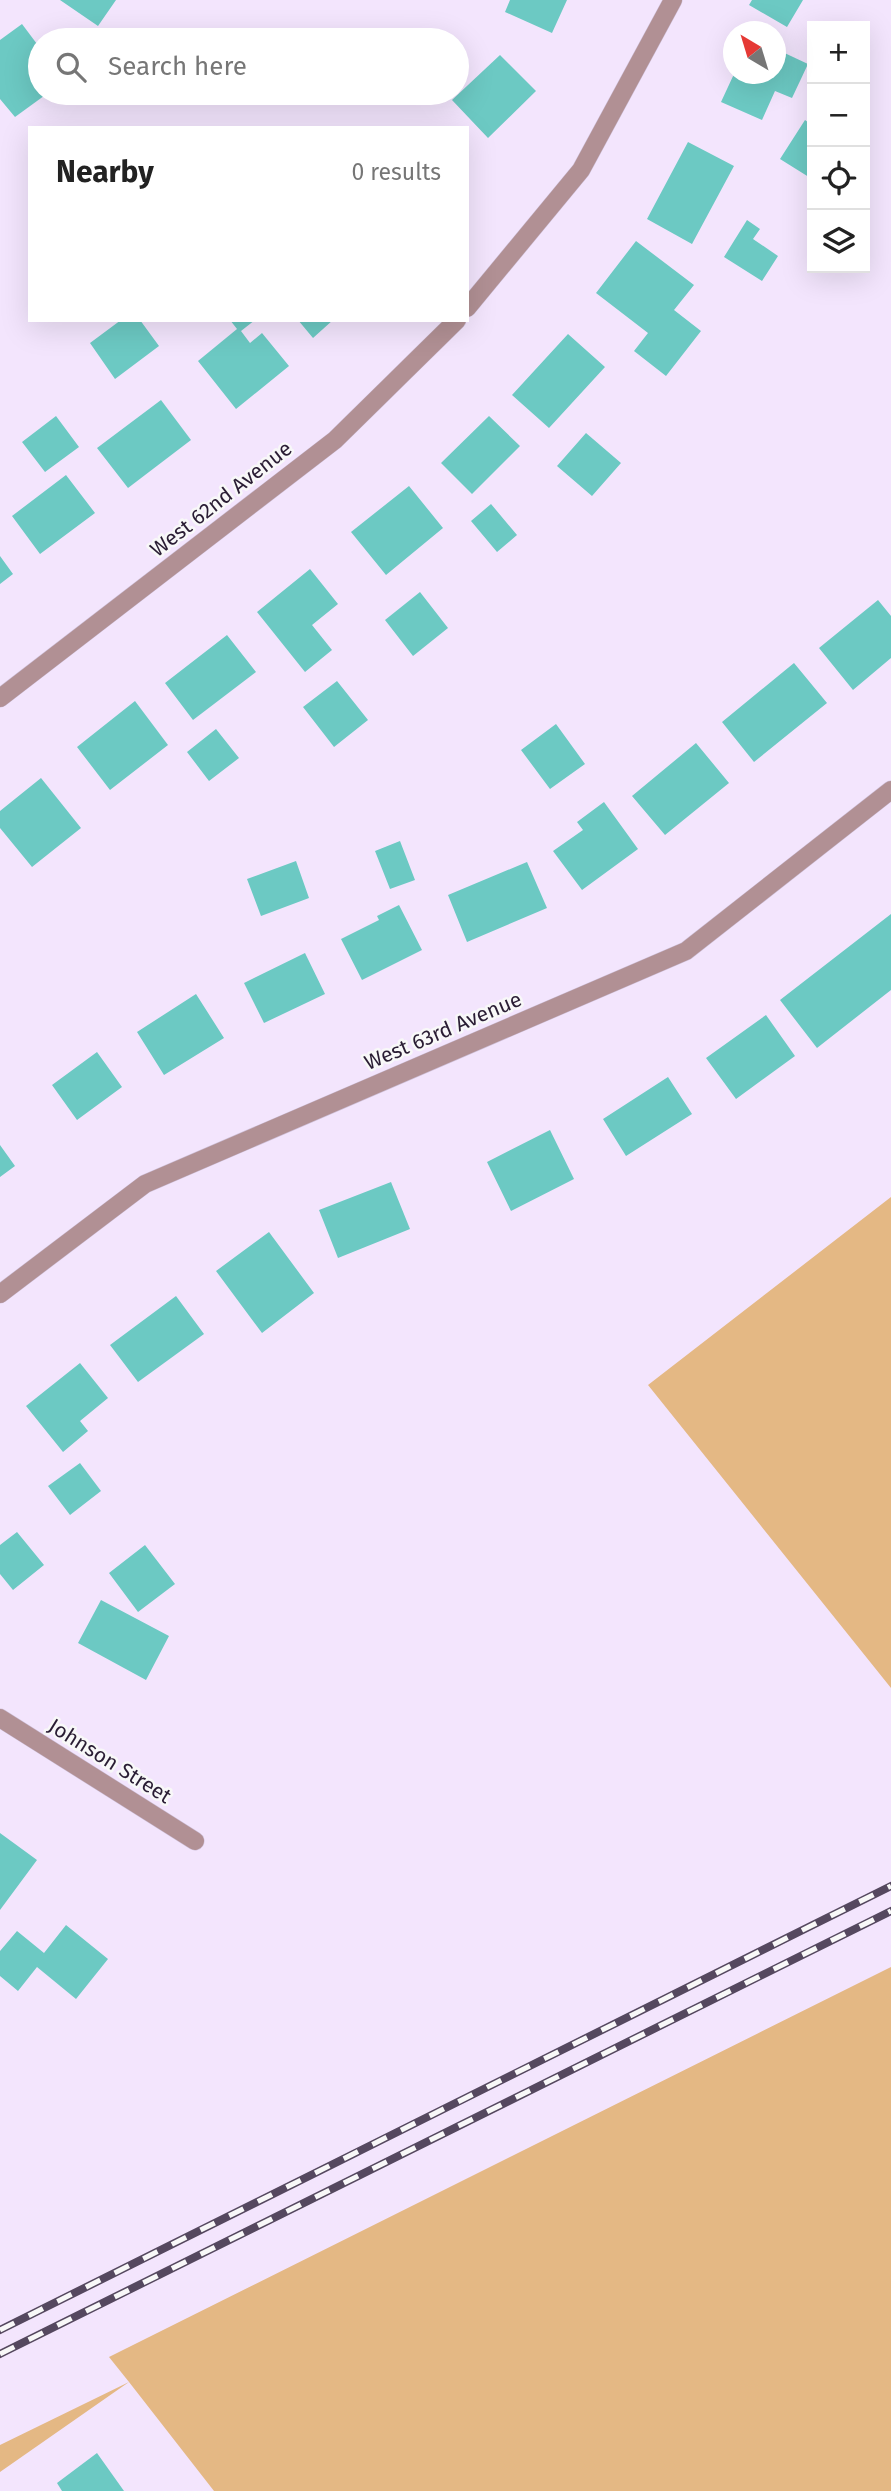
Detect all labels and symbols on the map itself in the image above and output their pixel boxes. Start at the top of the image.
north arrow [723,21,786,84]
street label: West 62nd Avenue [145,436,297,562]
street label: West 63rd Avenue [360,986,526,1076]
street label: Johnson Street [44,1713,177,1809]

